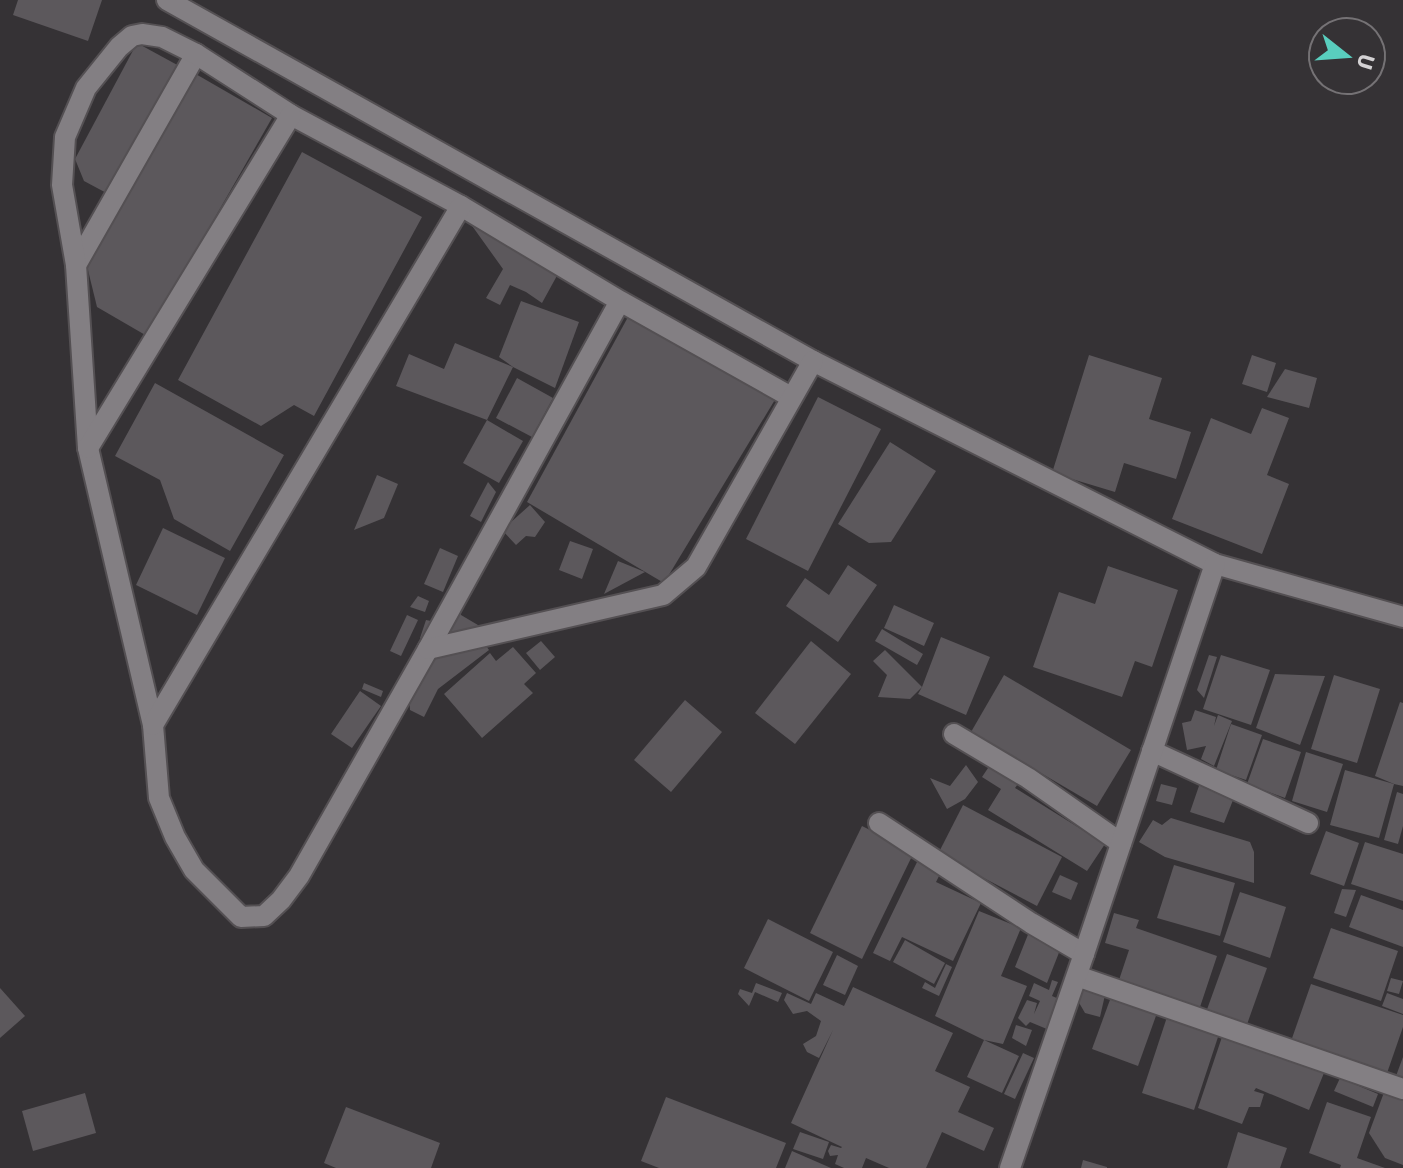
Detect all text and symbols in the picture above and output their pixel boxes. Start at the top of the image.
north arrow [1307,16,1387,96]
text: U [1351,51,1381,73]

